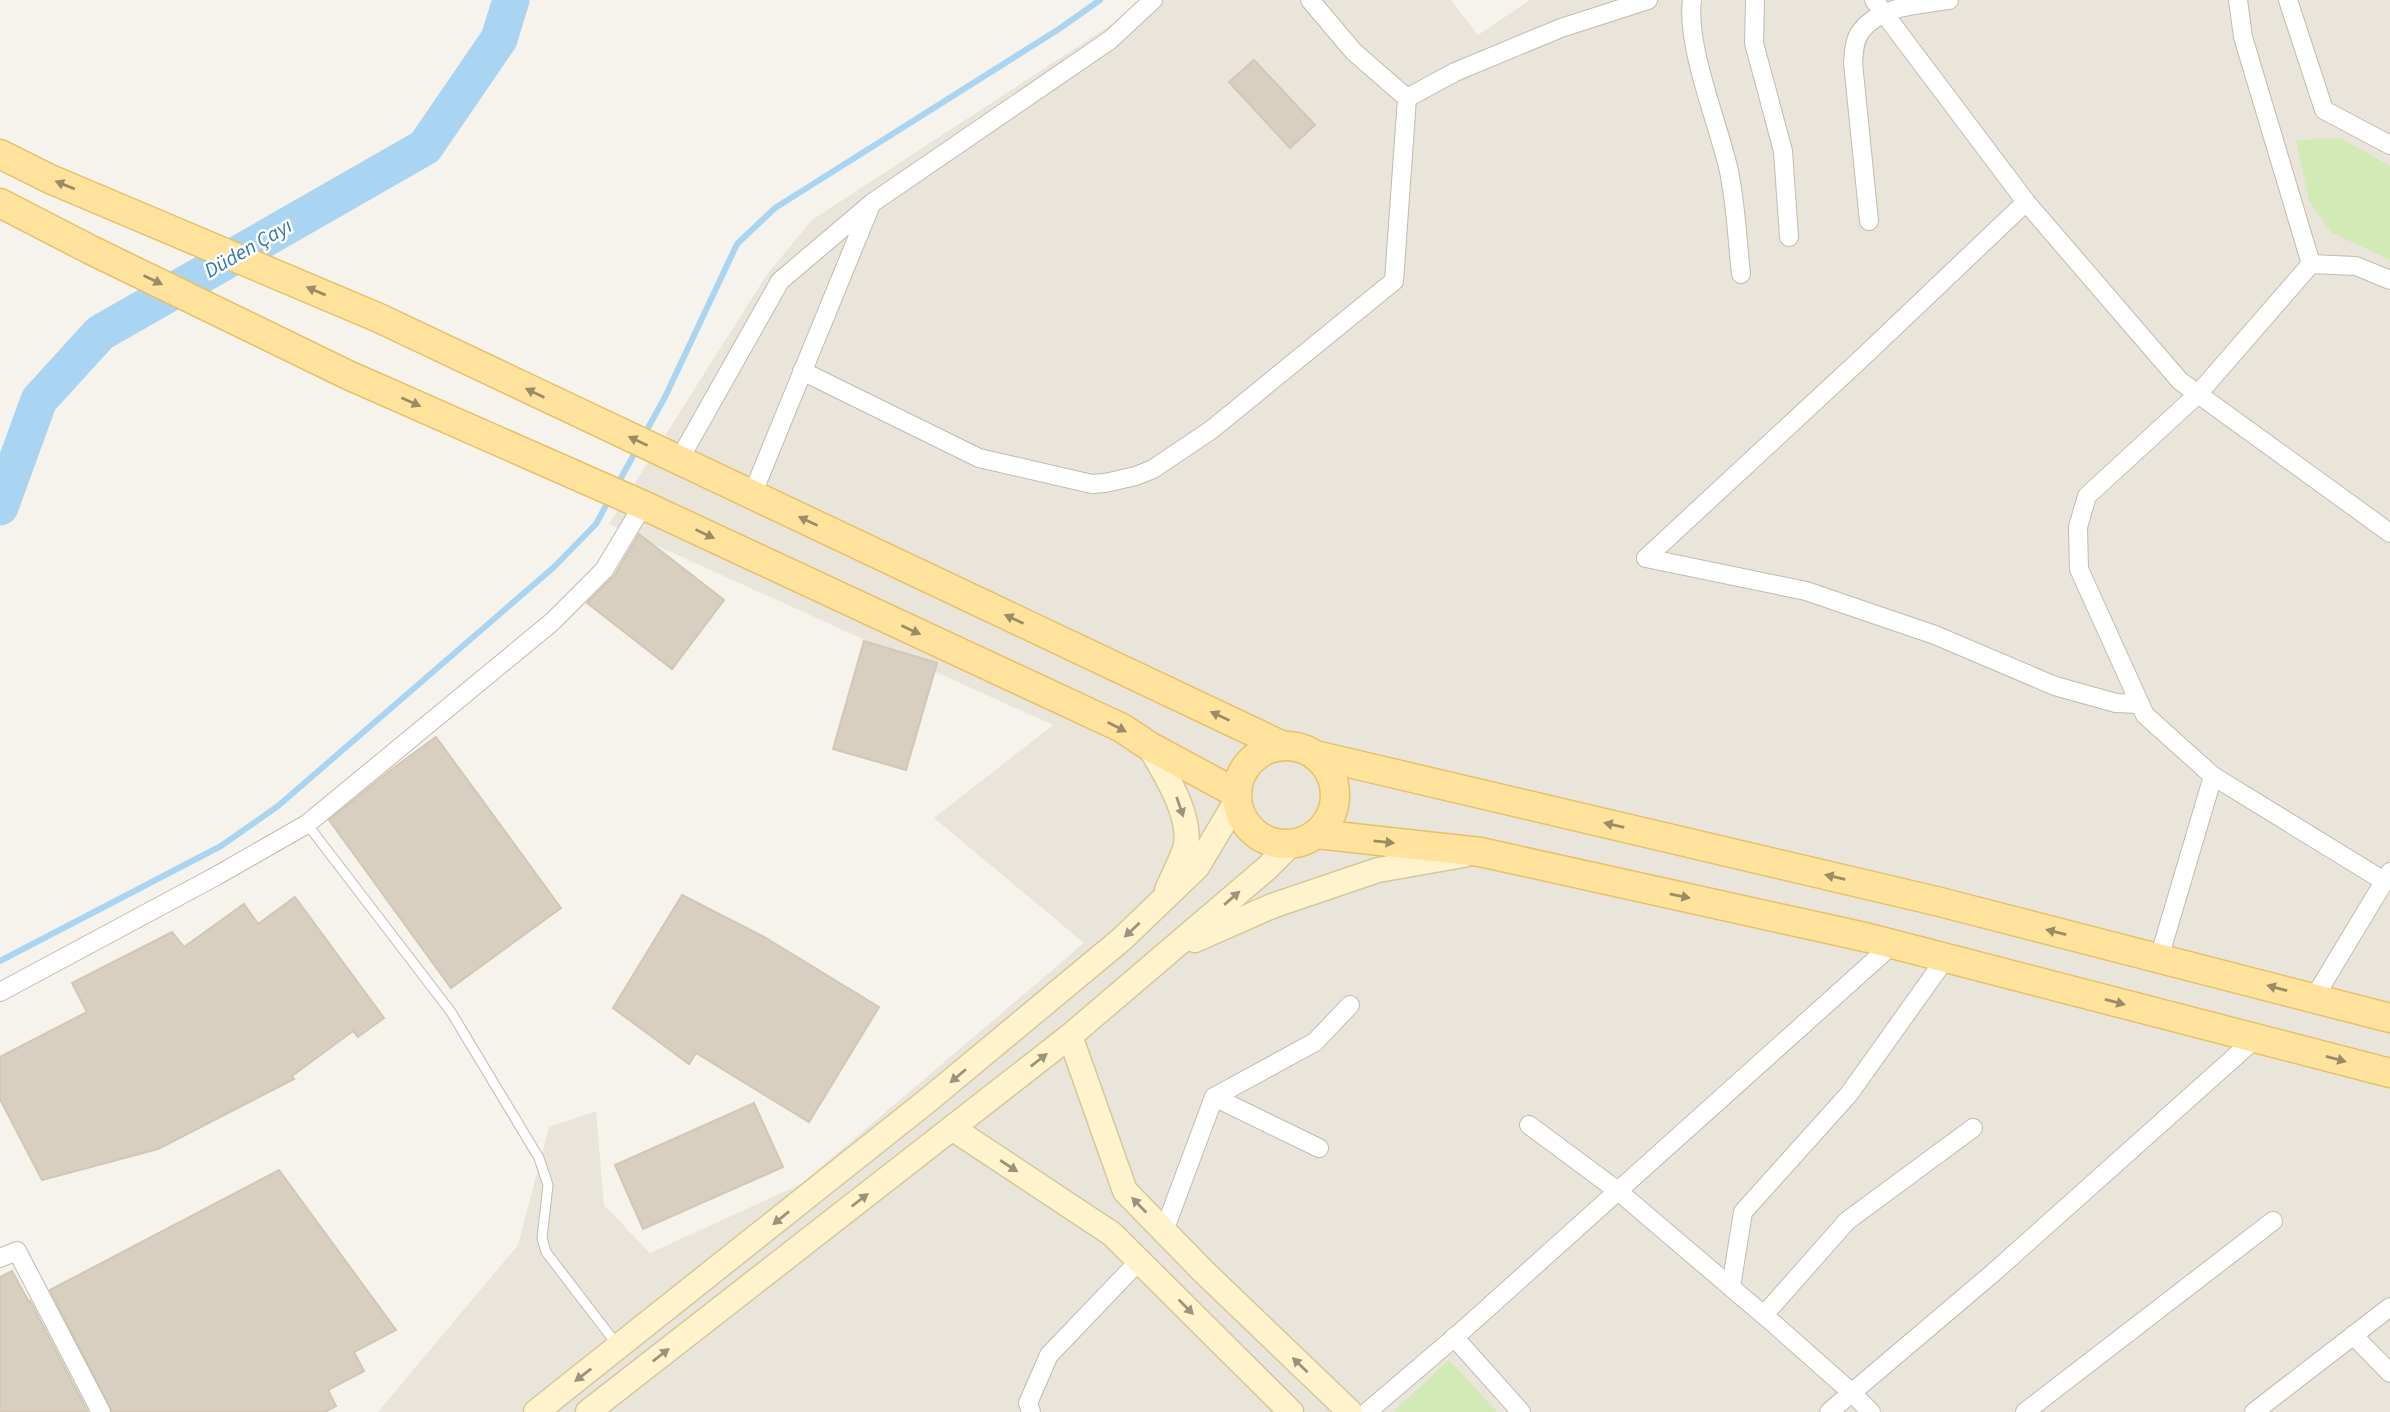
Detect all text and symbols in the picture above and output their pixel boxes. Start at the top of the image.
one-way arrow [54,179,75,190]
water label: Düden Çayı [198,211,298,285]
one-way arrow [143,274,163,286]
one-way arrow [306,285,326,297]
one-way arrow [525,387,545,398]
one-way arrow [401,396,421,408]
one-way arrow [628,435,648,447]
one-way arrow [798,516,818,527]
one-way arrow [694,529,715,540]
one-way arrow [1004,613,1024,624]
one-way arrow [901,624,921,636]
one-way arrow [1210,710,1230,722]
one-way arrow [1107,721,1127,732]
one-way arrow [1175,796,1186,817]
one-way arrow [1603,819,1625,830]
one-way arrow [1374,836,1396,847]
one-way arrow [1824,871,1846,882]
one-way arrow [1223,890,1241,906]
one-way arrow [1669,891,1691,902]
one-way arrow [1123,922,1141,938]
one-way arrow [2045,926,2067,937]
one-way arrow [2266,982,2288,993]
one-way arrow [2104,997,2126,1008]
one-way arrow [1030,1054,1048,1068]
one-way arrow [2325,1054,2347,1065]
one-way arrow [949,1068,966,1083]
one-way arrow [999,1159,1018,1172]
one-way arrow [850,1193,868,1208]
one-way arrow [1131,1197,1147,1214]
one-way arrow [772,1211,790,1226]
one-way arrow [1177,1298,1193,1315]
one-way arrow [652,1348,669,1363]
one-way arrow [1292,1356,1309,1373]
one-way arrow [575,1368,593,1383]

